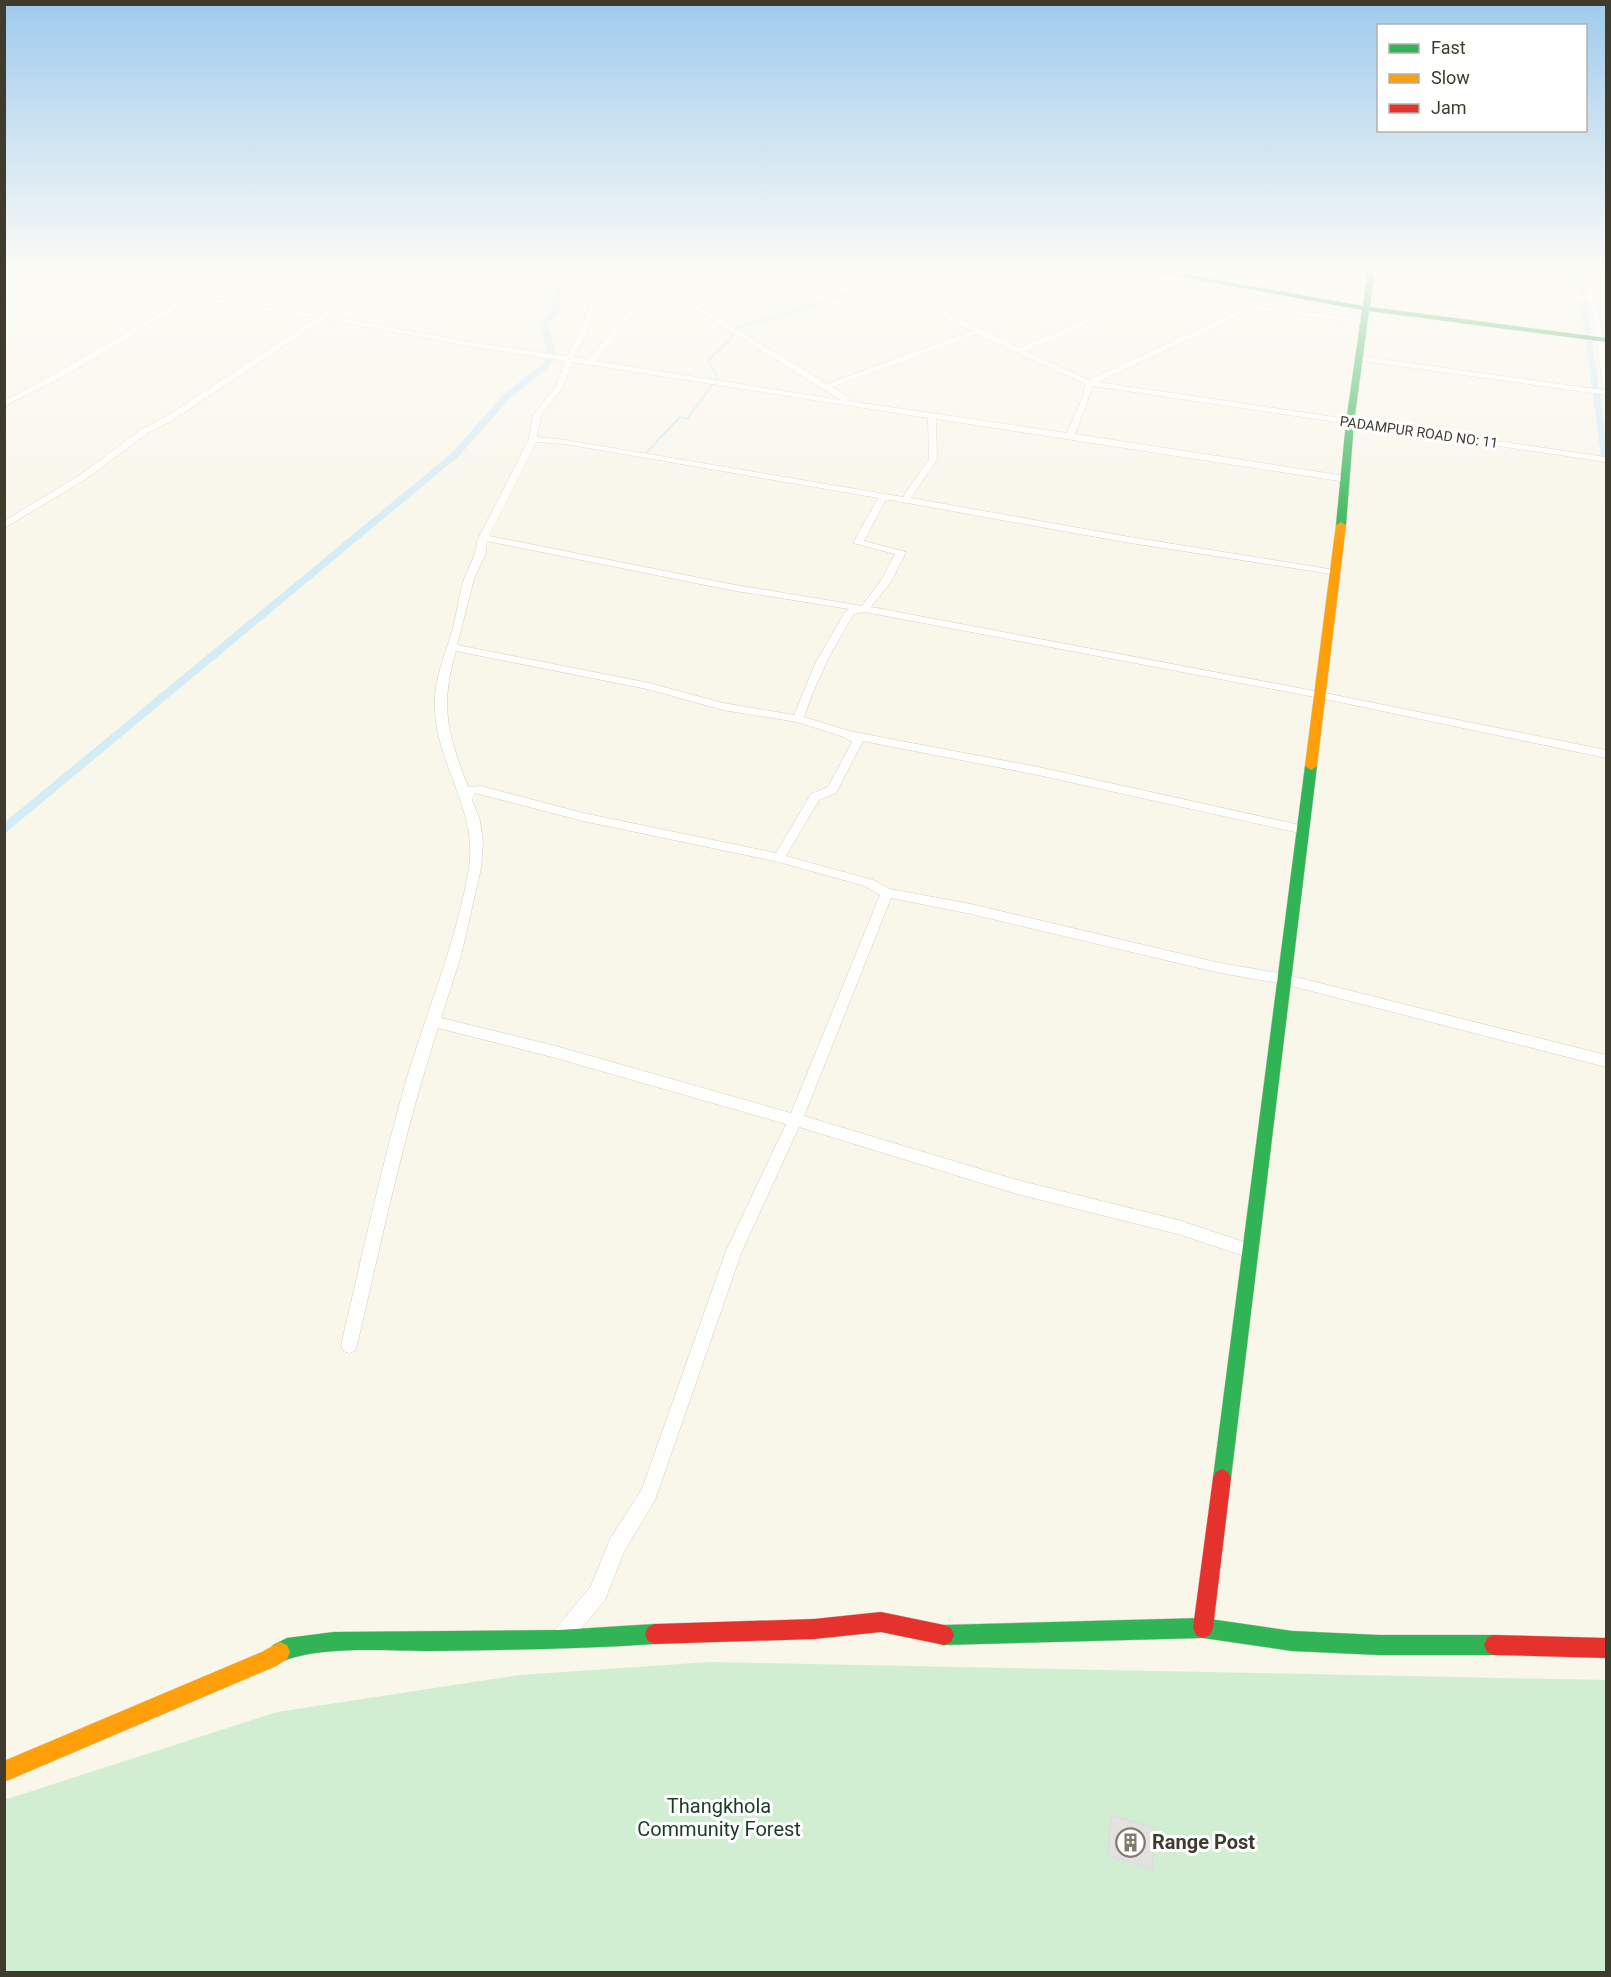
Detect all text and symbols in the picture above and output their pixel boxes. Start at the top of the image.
legend [1377,24,1587,132]
text: Fast [1431,37,1466,58]
text: Slow [1431,67,1470,88]
text: Jam [1431,97,1467,118]
street label: PADAMPUR ROAD NO: 11 [1339,413,1499,451]
park label: Thangkhola Community Forest [637,1794,801,1841]
building icon: Range Post [1115,1826,1147,1858]
place label: Range Post [1152,1830,1255,1854]

